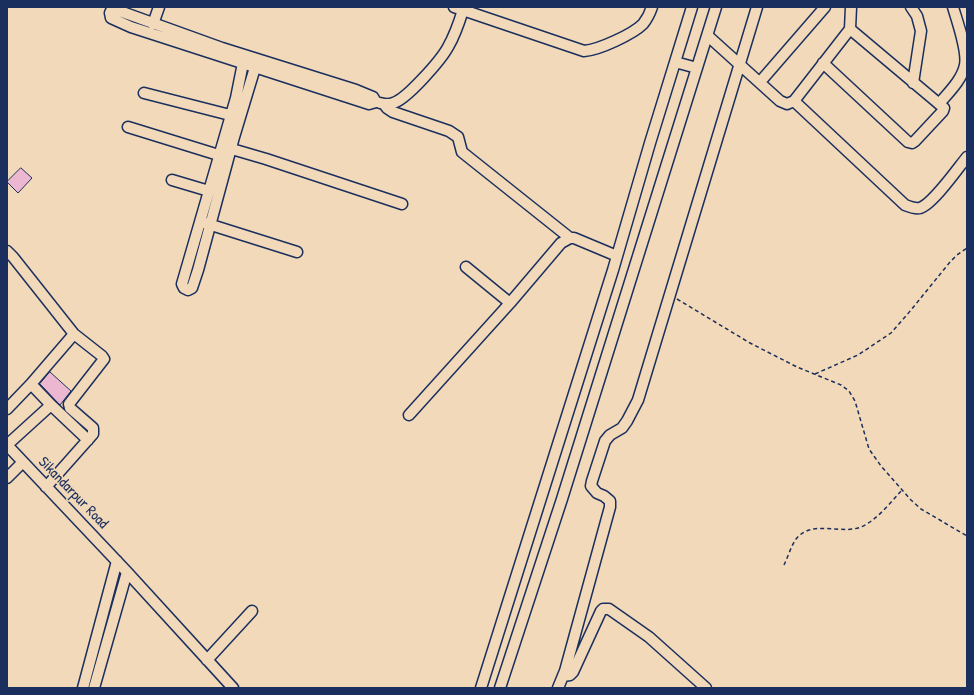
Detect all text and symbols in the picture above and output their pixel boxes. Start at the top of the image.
street label: Sikandarpur Road [34,453,112,533]

